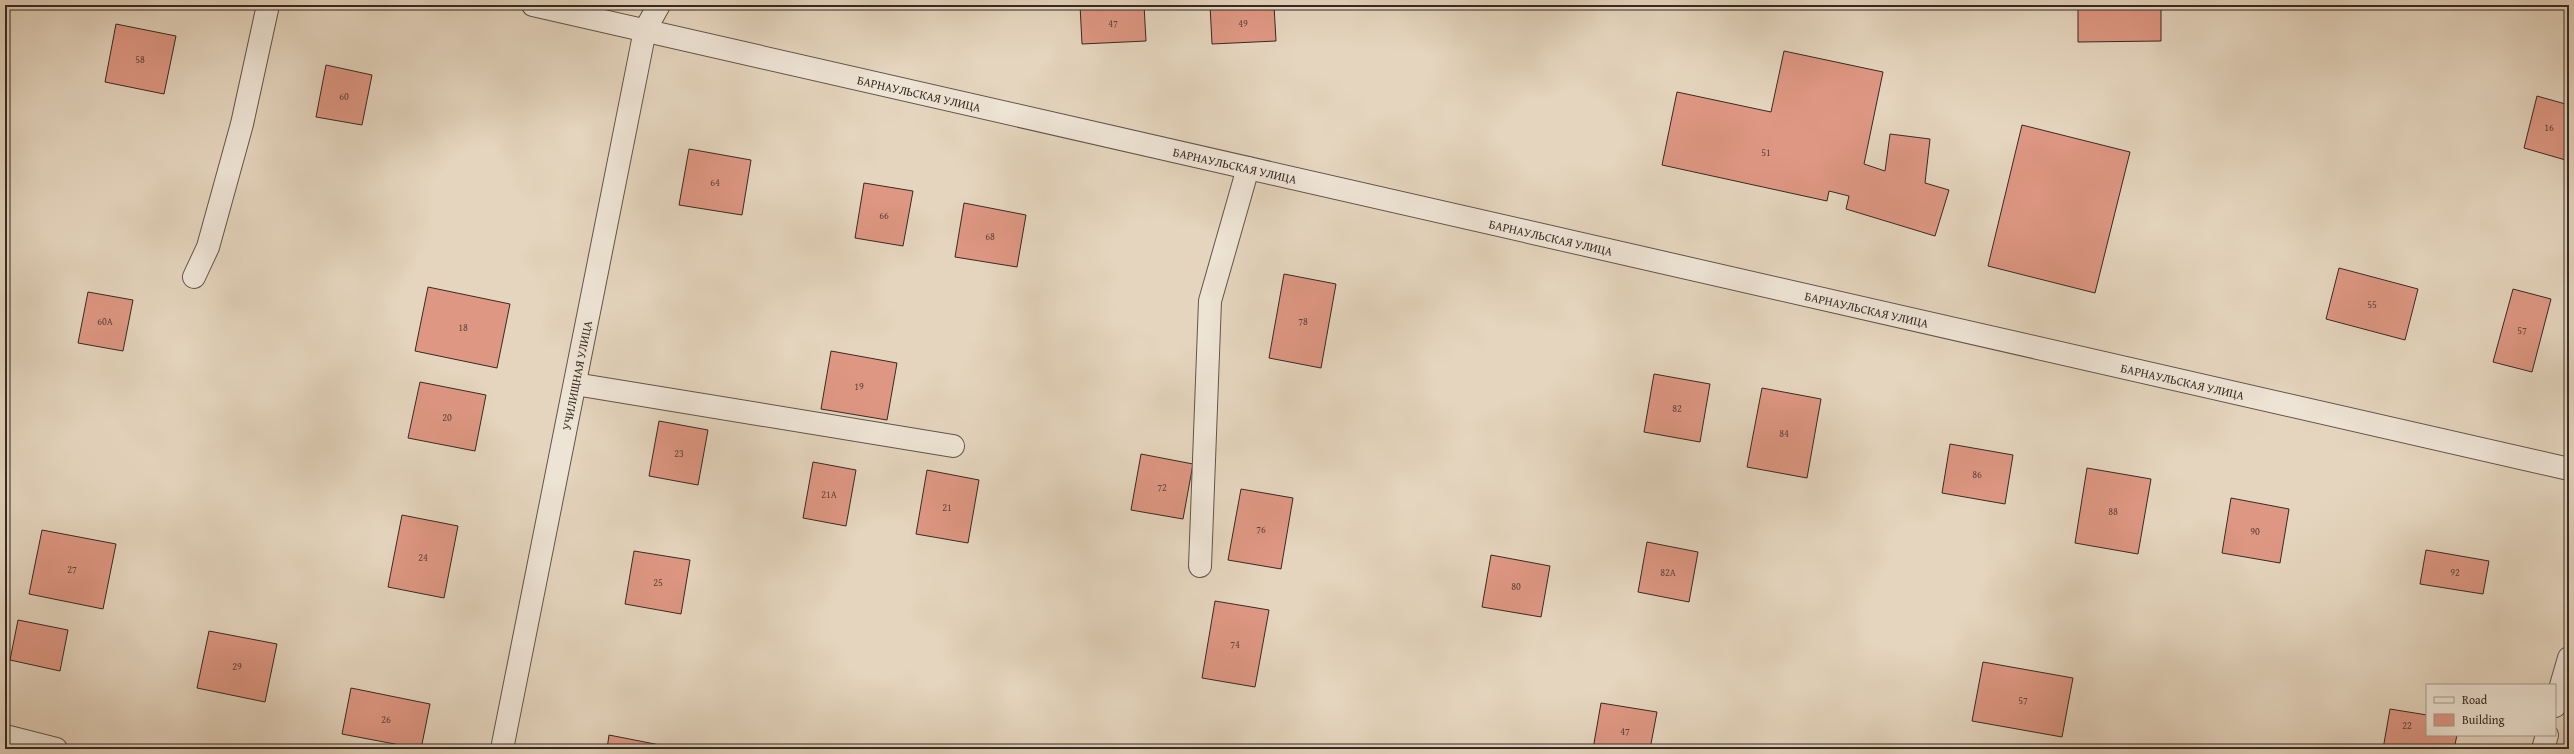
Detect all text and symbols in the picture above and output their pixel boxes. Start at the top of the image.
house number: 47 [1108,16,1118,31]
house number: 49 [1238,16,1248,31]
house number: 58 [135,52,145,67]
street label: БАРНАУЛЬСКАЯ УЛИЦА [856,71,983,115]
house number: 60 [339,89,349,104]
house number: 16 [2544,120,2554,135]
street label: БАРНАУЛЬСКАЯ УЛИЦА [1172,143,1299,187]
house number: 51 [1761,145,1771,160]
house number: 64 [710,175,720,190]
house number: 66 [879,208,889,223]
street label: БАРНАУЛЬСКАЯ УЛИЦА [1487,215,1615,259]
house number: 68 [985,229,995,244]
street label: БАРНАУЛЬСКАЯ УЛИЦА [1803,287,1931,331]
house number: 55 [2367,297,2377,312]
house number: 60А [97,314,113,329]
house number: 78 [1298,314,1308,329]
street label: УЧИЛИЩНАЯ УЛИЦА [557,318,596,432]
house number: 18 [458,320,468,335]
house number: 57 [2517,323,2527,338]
street label: БАРНАУЛЬСКАЯ УЛИЦА [2119,359,2247,403]
house number: 19 [854,379,864,394]
house number: 82 [1672,401,1682,416]
house number: 20 [442,410,452,425]
house number: 84 [1779,426,1789,441]
house number: 23 [674,446,684,461]
house number: 86 [1972,467,1982,482]
house number: 72 [1157,480,1167,495]
house number: 21А [821,487,837,502]
house number: 21 [942,500,952,515]
house number: 88 [2108,504,2118,519]
house number: 76 [1256,522,1266,537]
house number: 90 [2250,524,2260,539]
house number: 24 [418,550,428,565]
house number: 27 [67,562,77,577]
house number: 82А [1660,565,1676,580]
house number: 92 [2450,565,2460,580]
house number: 25 [653,575,663,590]
house number: 80 [1511,579,1521,594]
house number: 74 [1230,637,1240,652]
house number: 29 [232,659,242,674]
legend [2426,684,2556,736]
text: Road [2462,691,2488,708]
house number: 57 [2018,693,2028,708]
text: Building [2462,711,2505,728]
house number: 26 [381,712,391,727]
house number: 22 [2402,718,2412,733]
house number: 47 [1620,724,1630,739]

